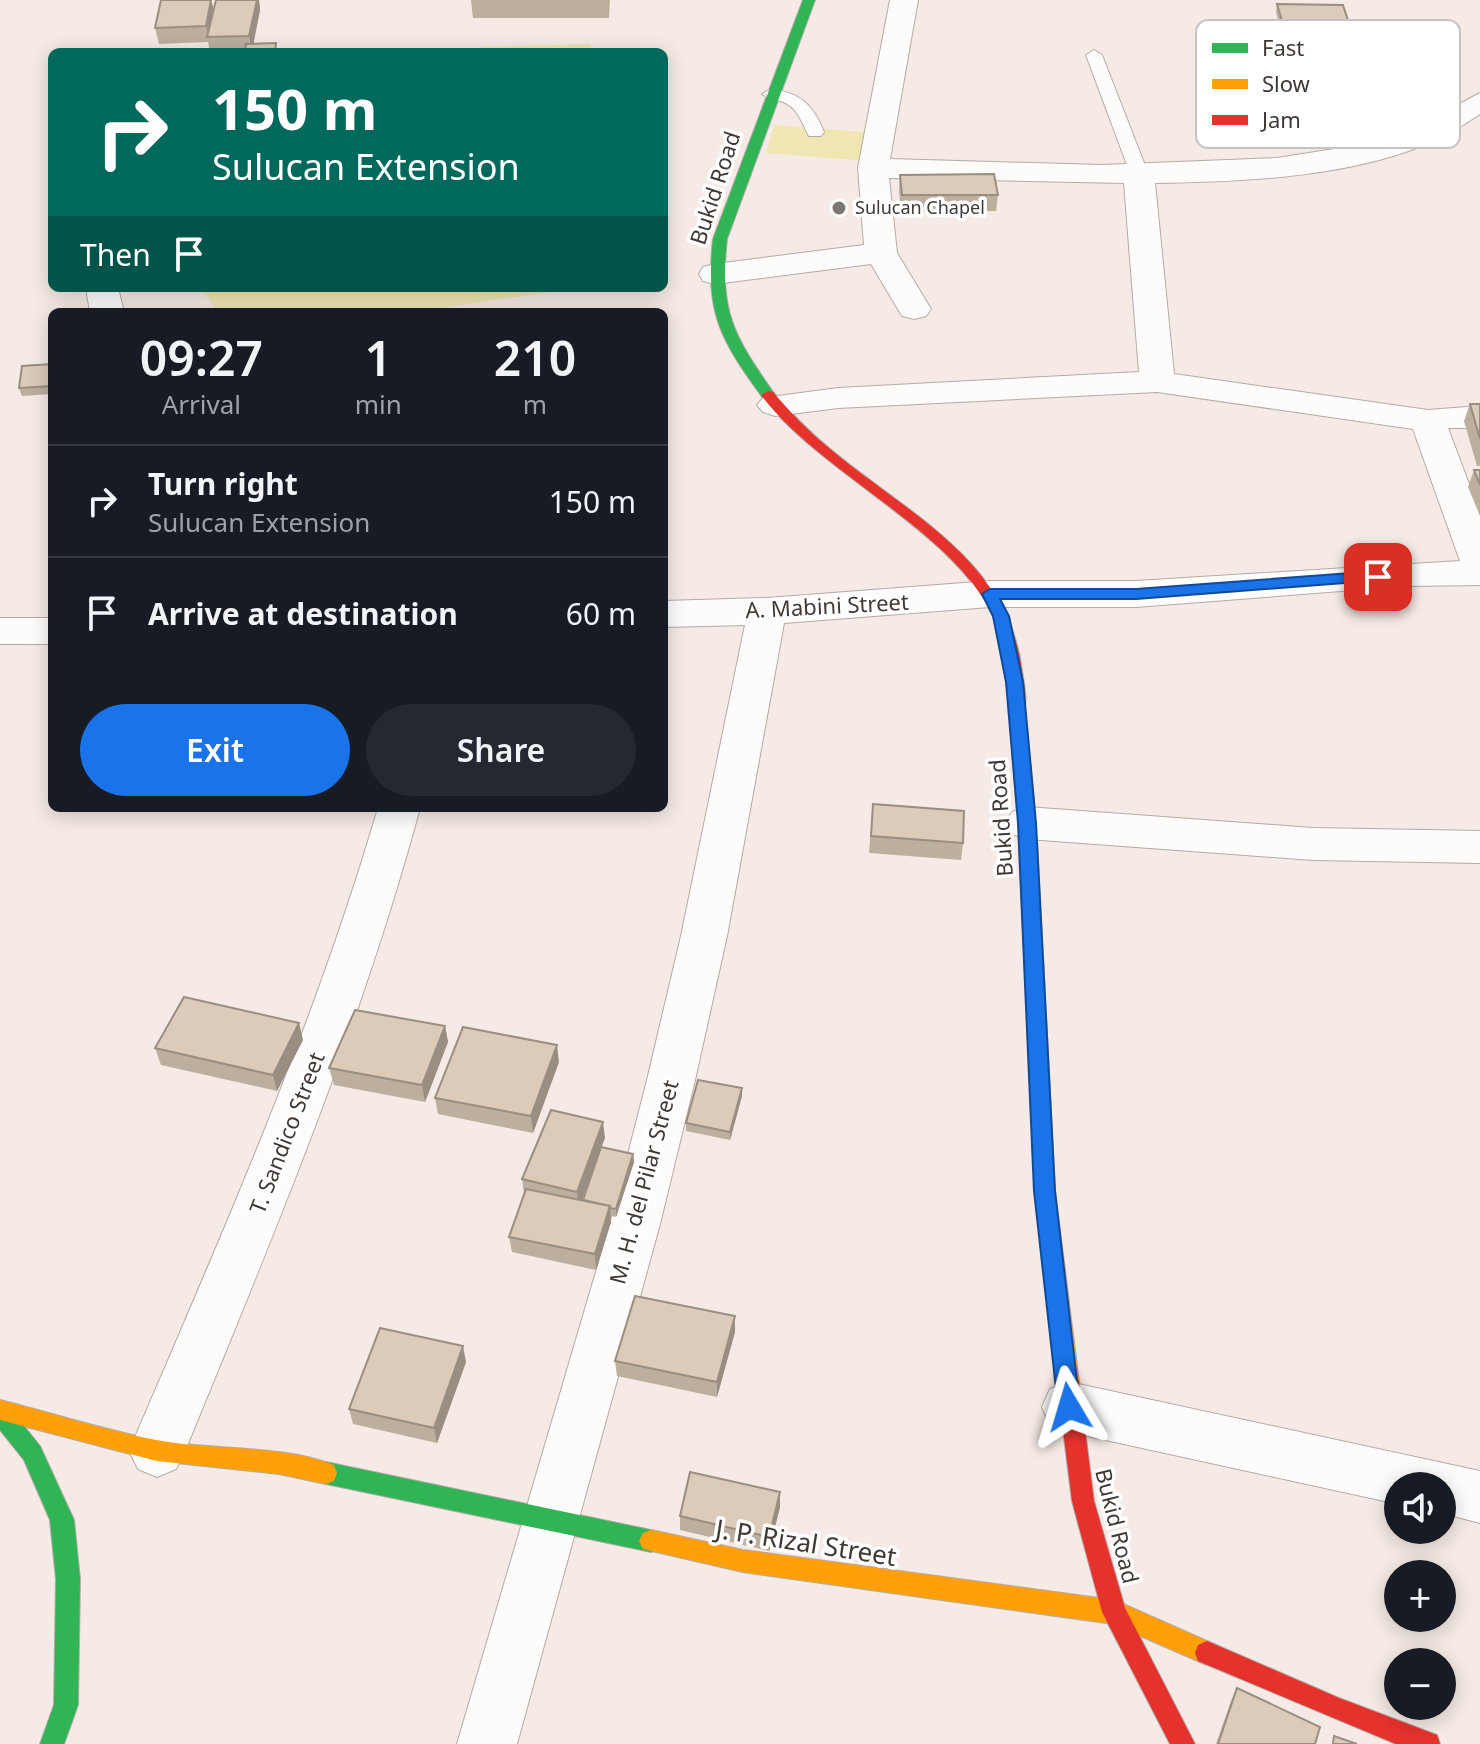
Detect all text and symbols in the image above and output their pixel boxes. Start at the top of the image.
legend [1196,20,1460,148]
text: Fast [1262,32,1304,62]
text: Slow [1262,68,1311,98]
text: 150 m [212,70,377,146]
icon: right [80,80,184,184]
text: Jam [1260,104,1301,134]
street label: Bukid Road [682,127,746,248]
text: Sulucan Extension [212,142,520,191]
place label: Sulucan Chapel [855,195,985,219]
marker: Sulucan Chapel [830,199,848,217]
icon: arrive [167,232,211,276]
text: Then [80,234,151,275]
text: 09:27 [140,325,263,390]
text: 1 [365,325,392,390]
text: 210 [494,325,576,390]
text: Arrival [162,386,241,422]
text: min [355,386,402,422]
text: m [523,386,547,422]
text: Turn right [148,463,298,504]
icon: right [80,479,124,523]
text: 150 m [549,481,636,522]
text: Sulucan Extension [148,504,370,540]
pin [1344,543,1412,611]
icon: arrive [1356,555,1400,599]
street label: A. Mabini Street [744,586,909,624]
icon: arrive [80,591,124,635]
text: Arrive at destination [148,593,458,634]
text: 60 m [566,593,636,634]
button: Exit [80,704,350,796]
button: Share [366,704,636,796]
street label: Bukid Road [981,758,1019,878]
street label: T. Sandico Street [241,1048,331,1218]
street label: M. H. del Pilar Street [601,1076,685,1287]
position arrow [1027,1365,1111,1449]
street label: Bukid Road [1089,1465,1147,1586]
map controls [1384,1472,1456,1720]
button: sound [1384,1472,1456,1544]
street label: J. P. Rizal Street [710,1509,899,1574]
button: + [1384,1560,1456,1632]
button: − [1384,1648,1456,1720]

